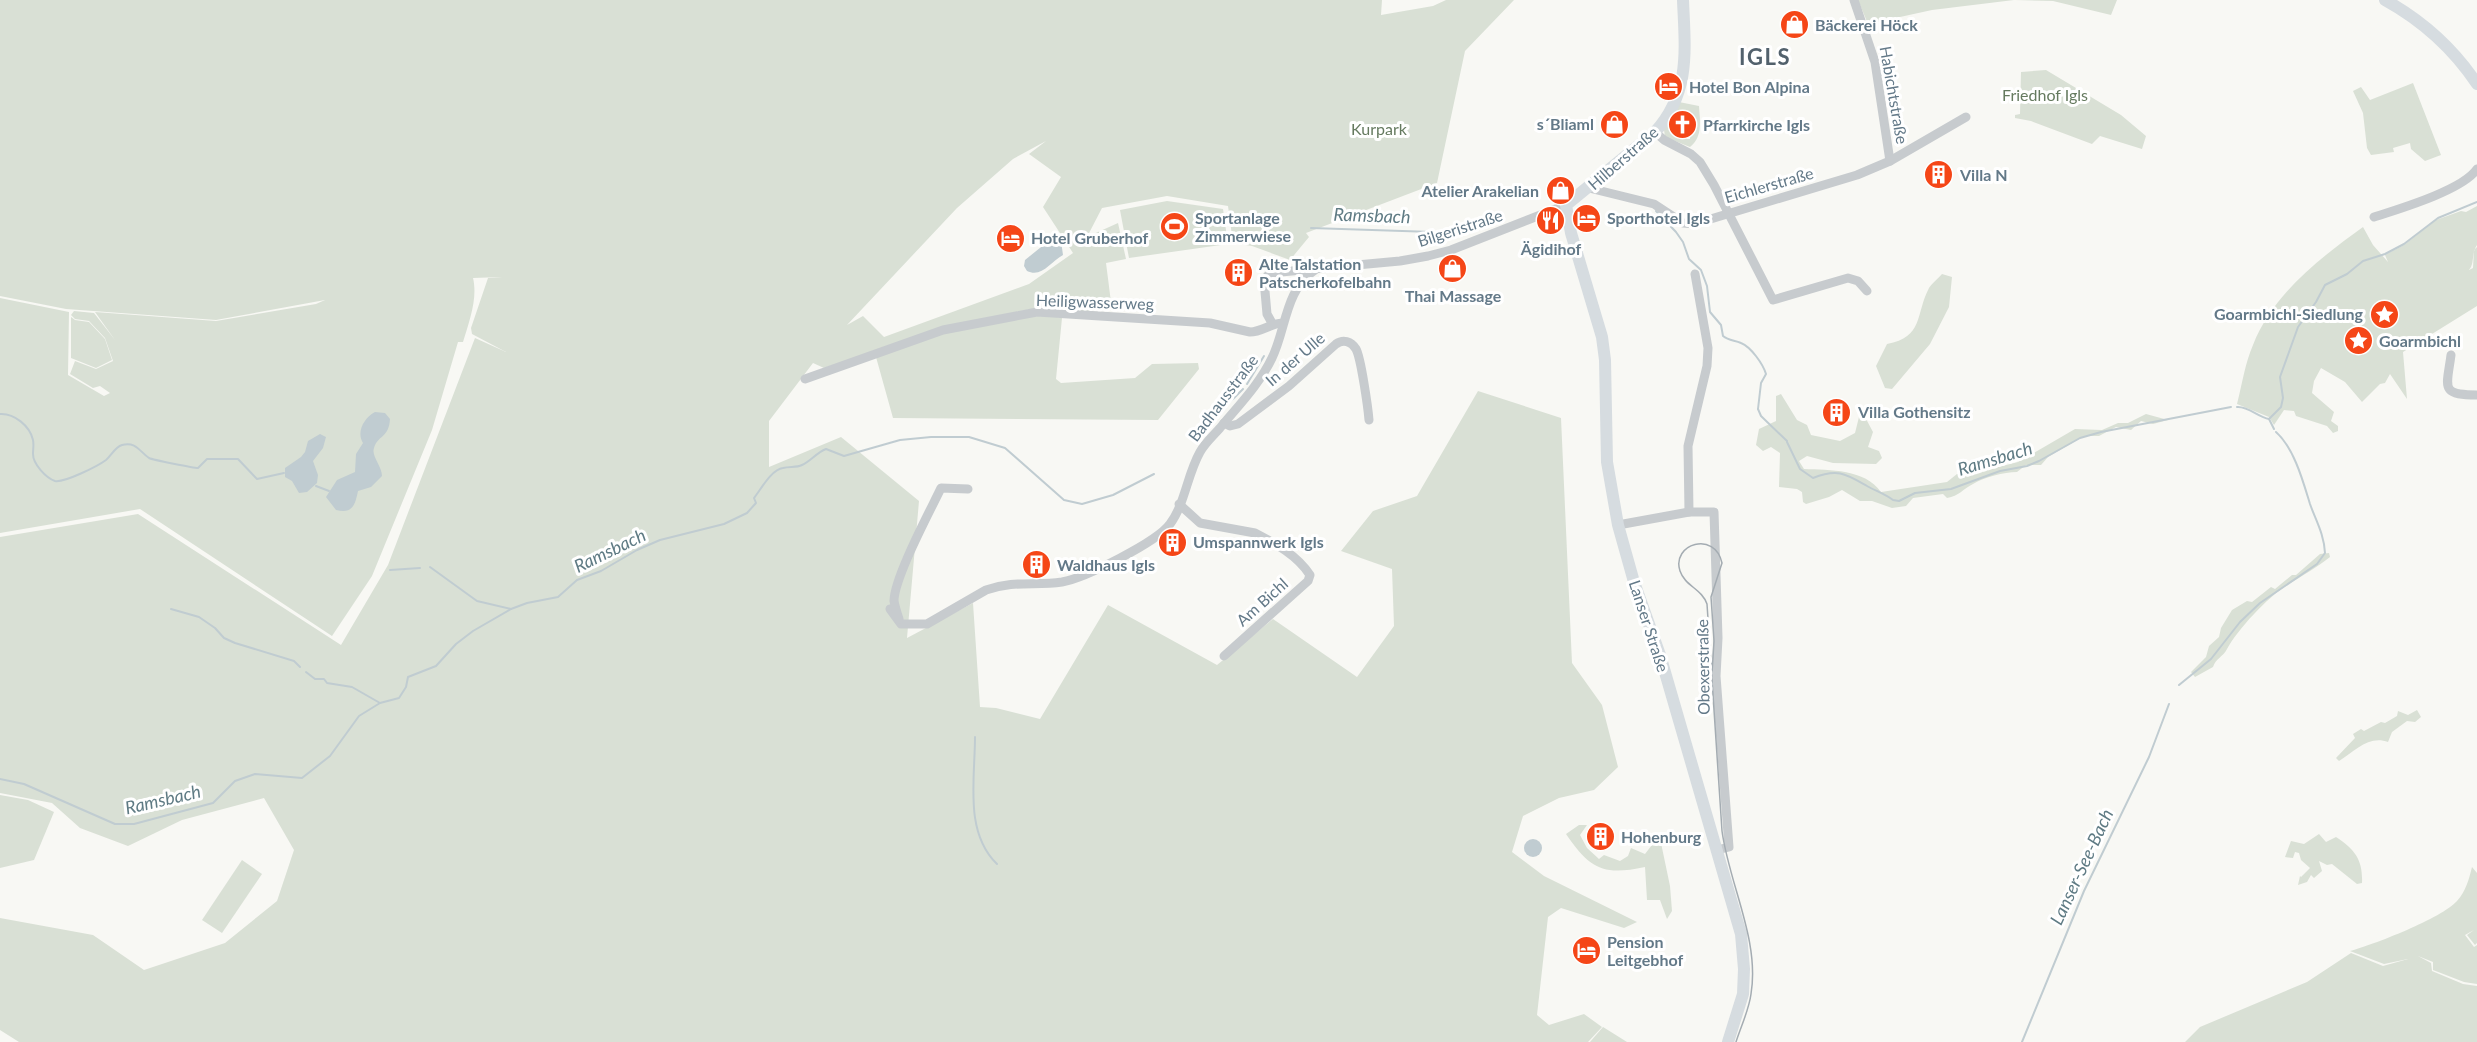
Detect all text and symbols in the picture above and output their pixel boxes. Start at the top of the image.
shop icon: Bäckerei Höck [1778,9,1810,41]
place label: Bäckerei Höck [1815,15,1918,34]
district label: IGLS [1739,43,1791,70]
street label: Habichtstraße [1877,45,1912,145]
hotel icon: Hotel Bon Alpina [1652,71,1684,103]
place label: Hotel Bon Alpina [1689,77,1810,96]
park label: Friedhof Igls [2002,85,2088,104]
shop icon: s´Bliaml [1599,108,1631,140]
church icon: Pfarrkirche Igls [1666,109,1698,141]
place label: s´Bliaml [1537,114,1594,133]
place label: Pfarrkirche Igls [1703,115,1810,134]
park label: Kurpark [1351,119,1408,138]
street label: Hilberstraße [1584,122,1662,193]
building icon: Villa N [1923,159,1955,191]
street label: Eichlerstraße [1722,163,1816,206]
place label: Villa N [1959,165,2007,184]
shop icon: Atelier Arakelian [1544,175,1576,207]
place label: Atelier Arakelian [1420,181,1539,200]
hotel icon: Sporthotel Igls [1570,202,1602,234]
water label: Ramsbach [1333,203,1411,227]
street label: Bilgeristraße [1415,205,1505,250]
restaurant icon: Ägidihof [1535,205,1567,237]
place label: Sportanlage Zimmerwiese [1195,208,1292,245]
place label: Sporthotel Igls [1607,208,1710,227]
sports icon: Sportanlage Zimmerwiese [1158,211,1190,243]
hotel icon: Hotel Gruberhof [994,222,1026,254]
place label: Hotel Gruberhof [1031,228,1149,247]
place label: Ägidihof [1520,239,1582,258]
shop icon: Thai Massage [1437,252,1469,284]
place label: Alte Talstation Patscherkofelbahn [1258,254,1391,291]
building icon: Alte Talstation Patscherkofelbahn [1222,257,1254,289]
place label: Thai Massage [1405,286,1502,305]
street label: Heiligwasserweg [1036,290,1154,313]
place icon: Goarmbichl-Siedlung [2368,298,2400,330]
place label: Goarmbichl-Siedlung [2214,304,2364,323]
place icon: Goarmbichl [2342,325,2374,357]
street label: In der Ulle [1261,328,1328,389]
place label: Goarmbichl [2379,331,2461,350]
street label: Badhausstraße [1184,350,1261,445]
building icon: Villa Gothensitz [1821,396,1853,428]
place label: Villa Gothensitz [1857,402,1971,421]
water label: Ramsbach [1955,436,2035,480]
water label: Ramsbach [570,523,649,577]
building icon: Umspannwerk Igls [1156,526,1188,558]
place label: Umspannwerk Igls [1193,532,1324,551]
building icon: Waldhaus Igls [1020,549,1052,581]
place label: Waldhaus Igls [1057,555,1155,574]
street label: Am Bichl [1232,574,1291,630]
street label: Lanser Straße [1626,577,1673,674]
street label: Obexerstraße [1692,619,1713,715]
water label: Ramsbach [123,780,203,818]
water label: Lanser-See-Bach [2045,805,2117,928]
building icon: Hohenburg [1584,821,1616,853]
place label: Hohenburg [1621,827,1702,846]
place label: Pension Leitgebhof [1607,932,1683,969]
hotel icon: Pension Leitgebhof [1570,935,1602,967]

